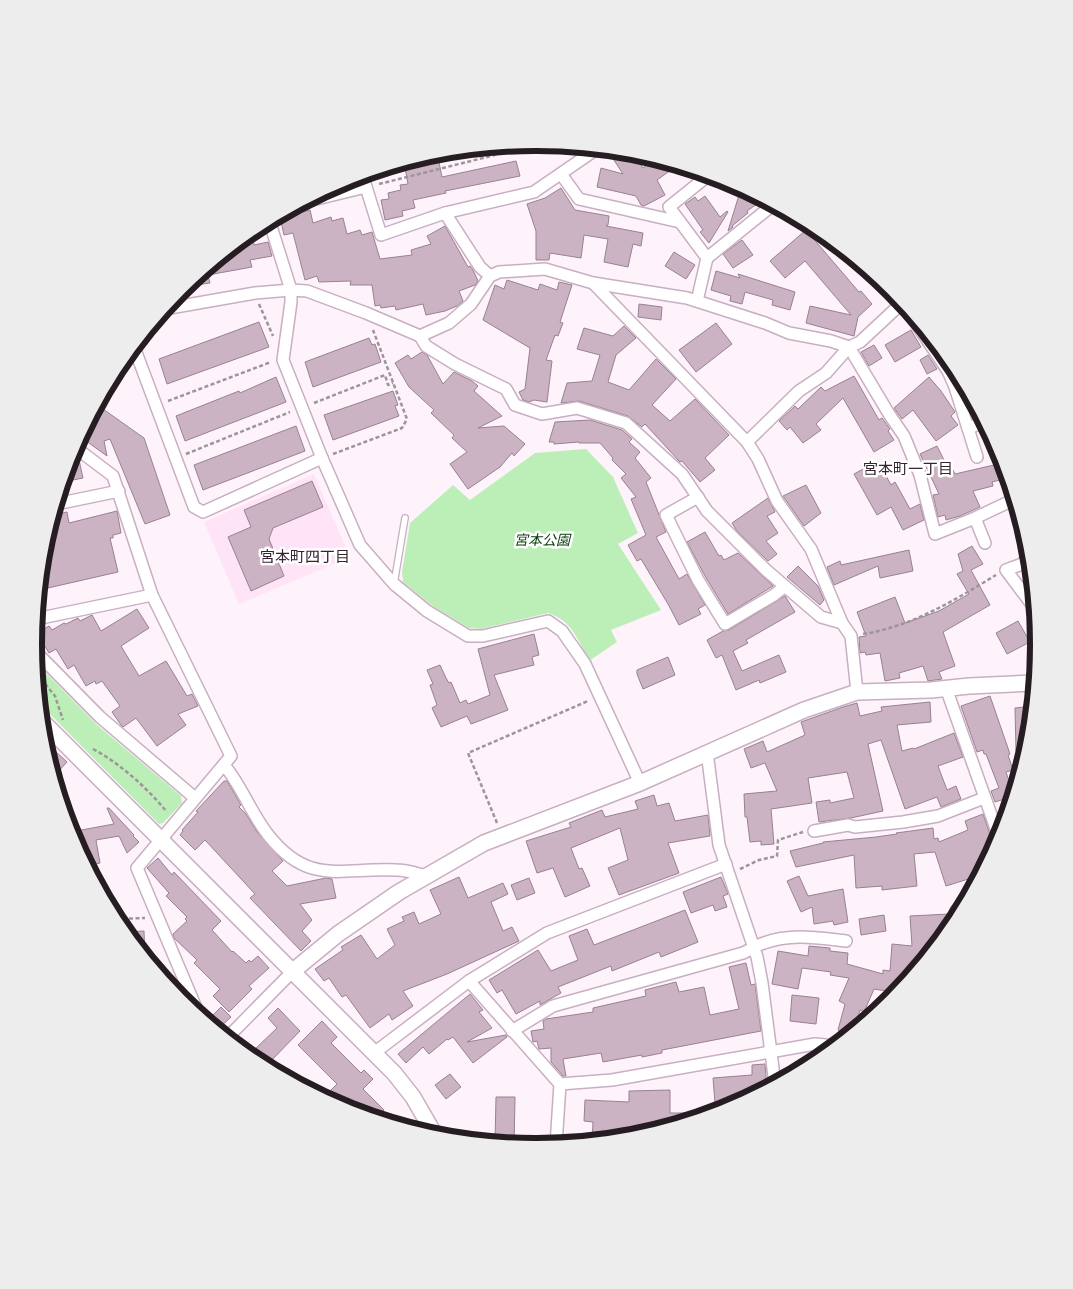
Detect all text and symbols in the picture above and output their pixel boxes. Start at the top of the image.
district label: 宮本町一丁目 [863,458,953,478]
park label: 宮本公園 [514,530,572,549]
district label: 宮本町四丁目 [260,546,350,566]

